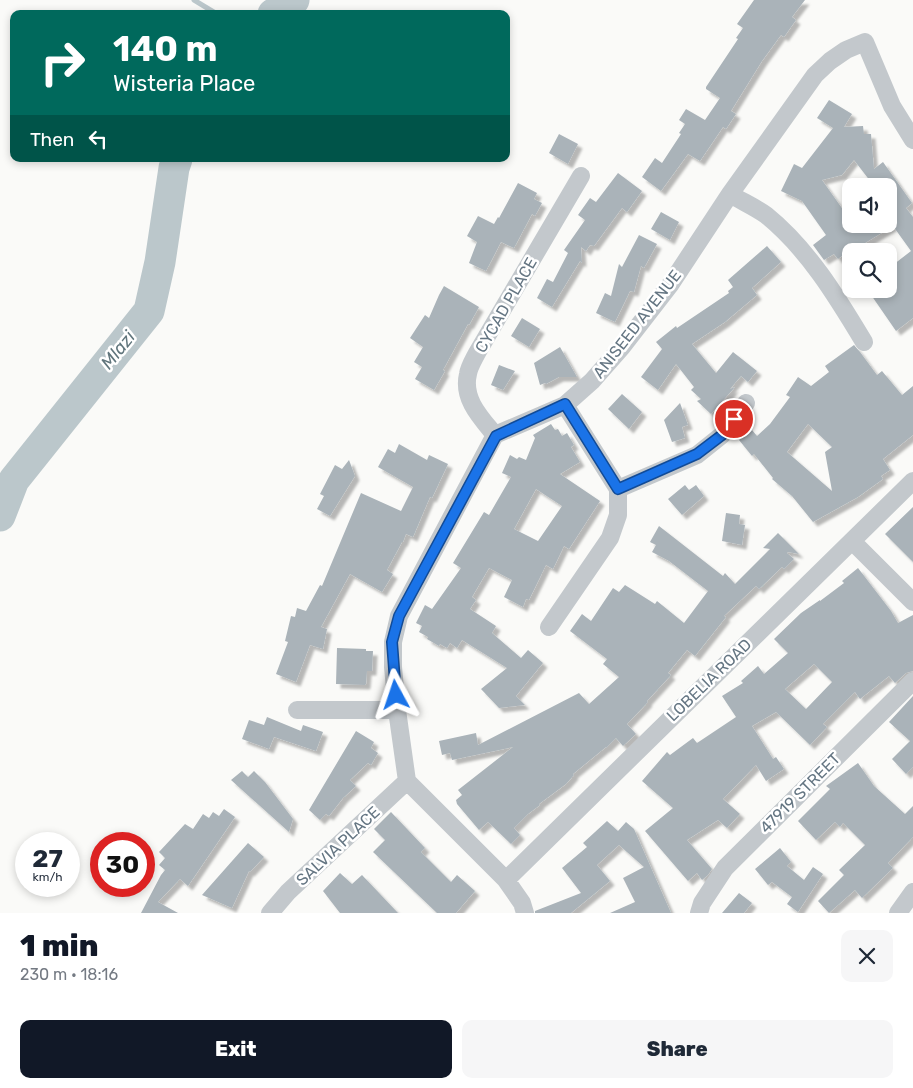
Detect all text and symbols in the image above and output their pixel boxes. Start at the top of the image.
text: 140 m [113,28,218,70]
icon: right [30,30,95,95]
text: Wisteria Place [113,70,255,97]
icon: left [84,125,112,153]
text: Then [30,128,74,151]
map controls [842,178,897,298]
button: sound [842,178,897,233]
button: search [842,243,897,298]
street label: CYCAD PLACE [471,254,541,356]
street label: ANISEED AVENUE [589,266,685,382]
water label: Mlazi [96,326,140,374]
pin [713,398,755,440]
icon: arrive [720,405,748,433]
street label: LOBELIA ROAD [663,635,755,725]
position arrow [369,668,421,720]
street label: 47919 STREET [756,749,844,837]
street label: SALVIA PLACE [292,802,384,890]
speed limit sign: 30 [90,832,155,897]
text: 27 [32,844,63,873]
text: km/h [33,870,62,884]
text: 1 min [20,928,98,964]
button: close [841,930,893,982]
text: 230 m · 18:16 [20,965,118,984]
button: Exit [20,1020,452,1078]
button: Share [462,1020,893,1078]

